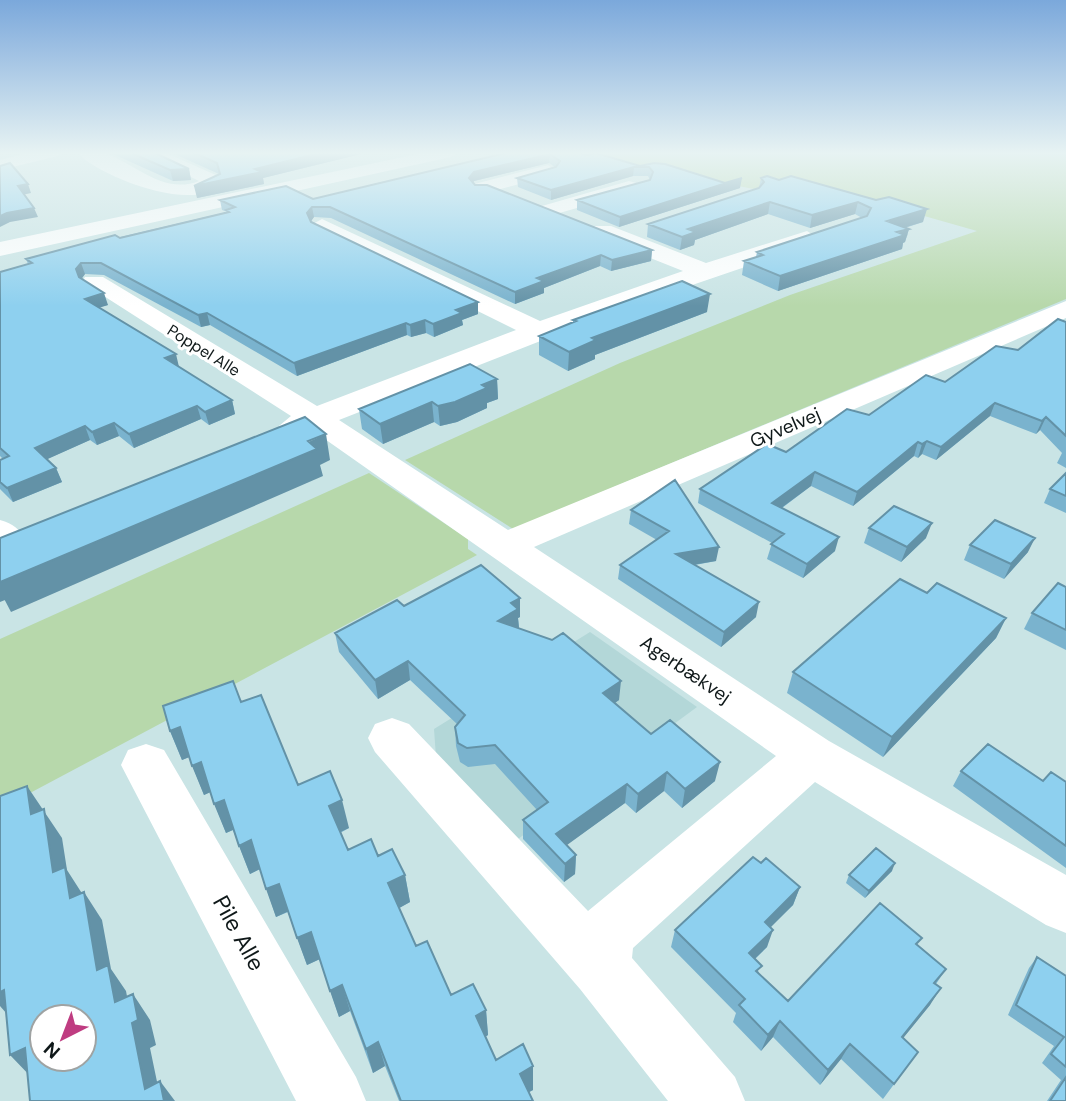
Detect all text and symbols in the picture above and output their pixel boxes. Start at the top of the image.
street label: Poppel Alle [163,320,244,381]
street label: Gyvelvej [746,401,824,454]
street label: Agerbækvej [635,630,736,709]
street label: Pile Alle [206,890,272,976]
north arrow [28,1003,98,1073]
text: N [38,1036,65,1064]

